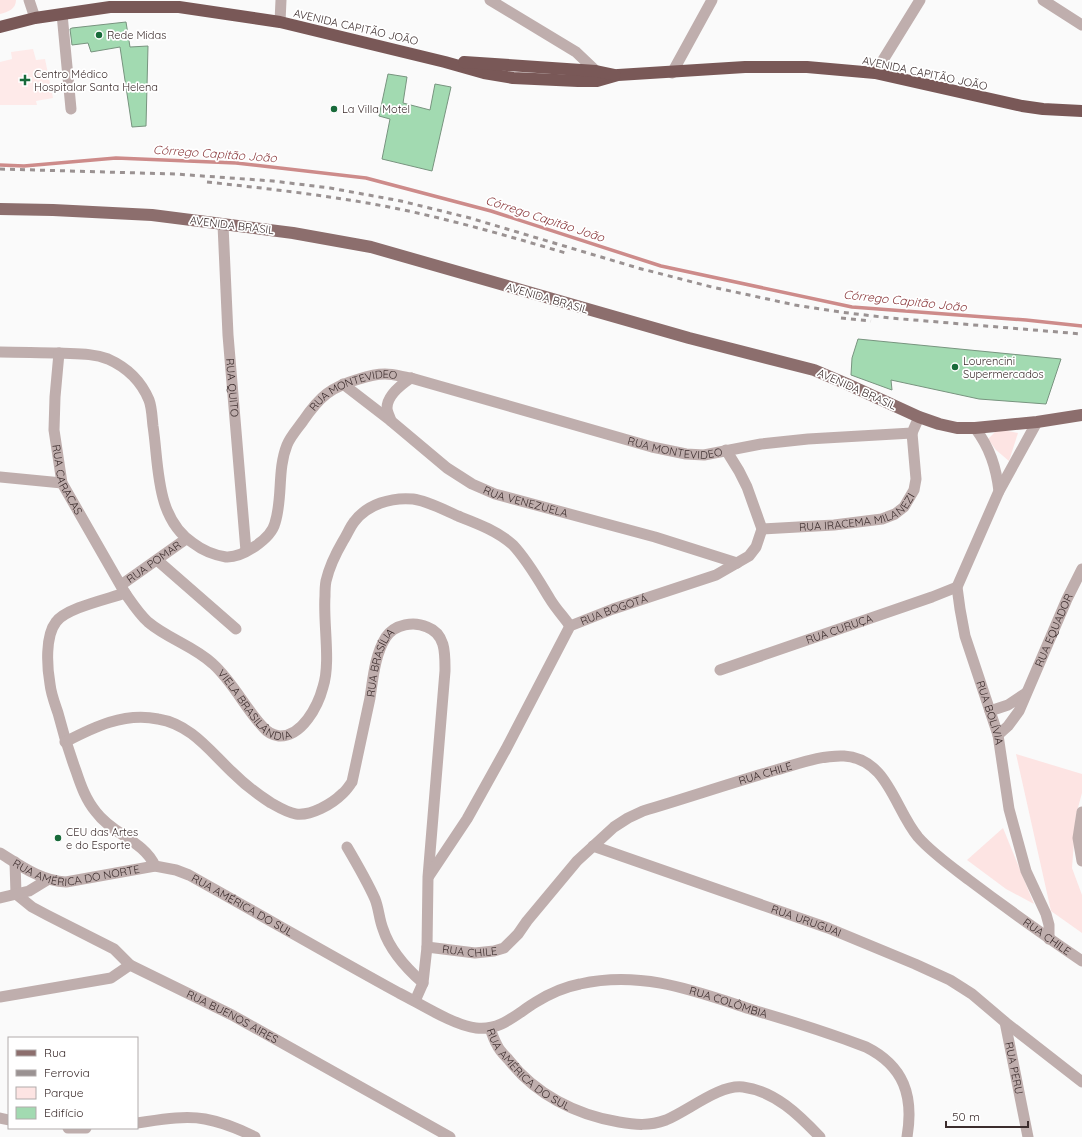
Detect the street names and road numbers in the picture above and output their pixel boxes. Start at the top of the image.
street label: AVENIDA CAPITÃO JOÃO [292,6,420,48]
street label: AVENIDA CAPITÃO JOÃO [861,53,989,93]
street label: AVENIDA BRASIL [189,213,275,237]
street label: AVENIDA BRASIL [504,280,590,316]
street label: RUA QUITO [223,358,242,418]
street label: AVENIDA BRASIL [815,365,899,413]
street label: RUA MONTEVIDEO [306,367,398,414]
street label: RUA MONTEVIDEO [626,433,724,462]
street label: RUA CARACAS [49,443,86,517]
street label: RUA VENEZUELA [481,483,569,520]
street label: RUA IRACEMA MILANEZI [799,490,918,534]
street label: RUA POMAR [124,538,184,586]
street label: RUA BOGOTÁ [578,591,649,628]
street label: RUA EQUADOR [1032,591,1076,669]
street label: RUA CURUÇA [804,611,874,647]
street label: RUA BRASÍLIA [363,625,397,698]
street label: VIELA BRASILÂNDIA [215,666,293,743]
street label: RUA BOLÍVIA [973,679,1006,746]
street label: RUA CHILE [737,759,794,788]
street label: RUA AMÉRICA DO NORTE [10,856,141,889]
street label: RUA AMÉRICA DO SUL [189,871,296,939]
street label: RUA URUGUAI [769,902,843,940]
street label: RUA CHILE [1020,915,1074,958]
street label: RUA CHILE [441,942,498,960]
street label: RUA COLÔMBIA [688,983,769,1021]
street label: RUA BUENOS AIRES [184,987,281,1046]
street label: RUA AMÉRICA DO SUL [484,1027,573,1113]
street label: RUA PERU [1002,1041,1026,1096]

